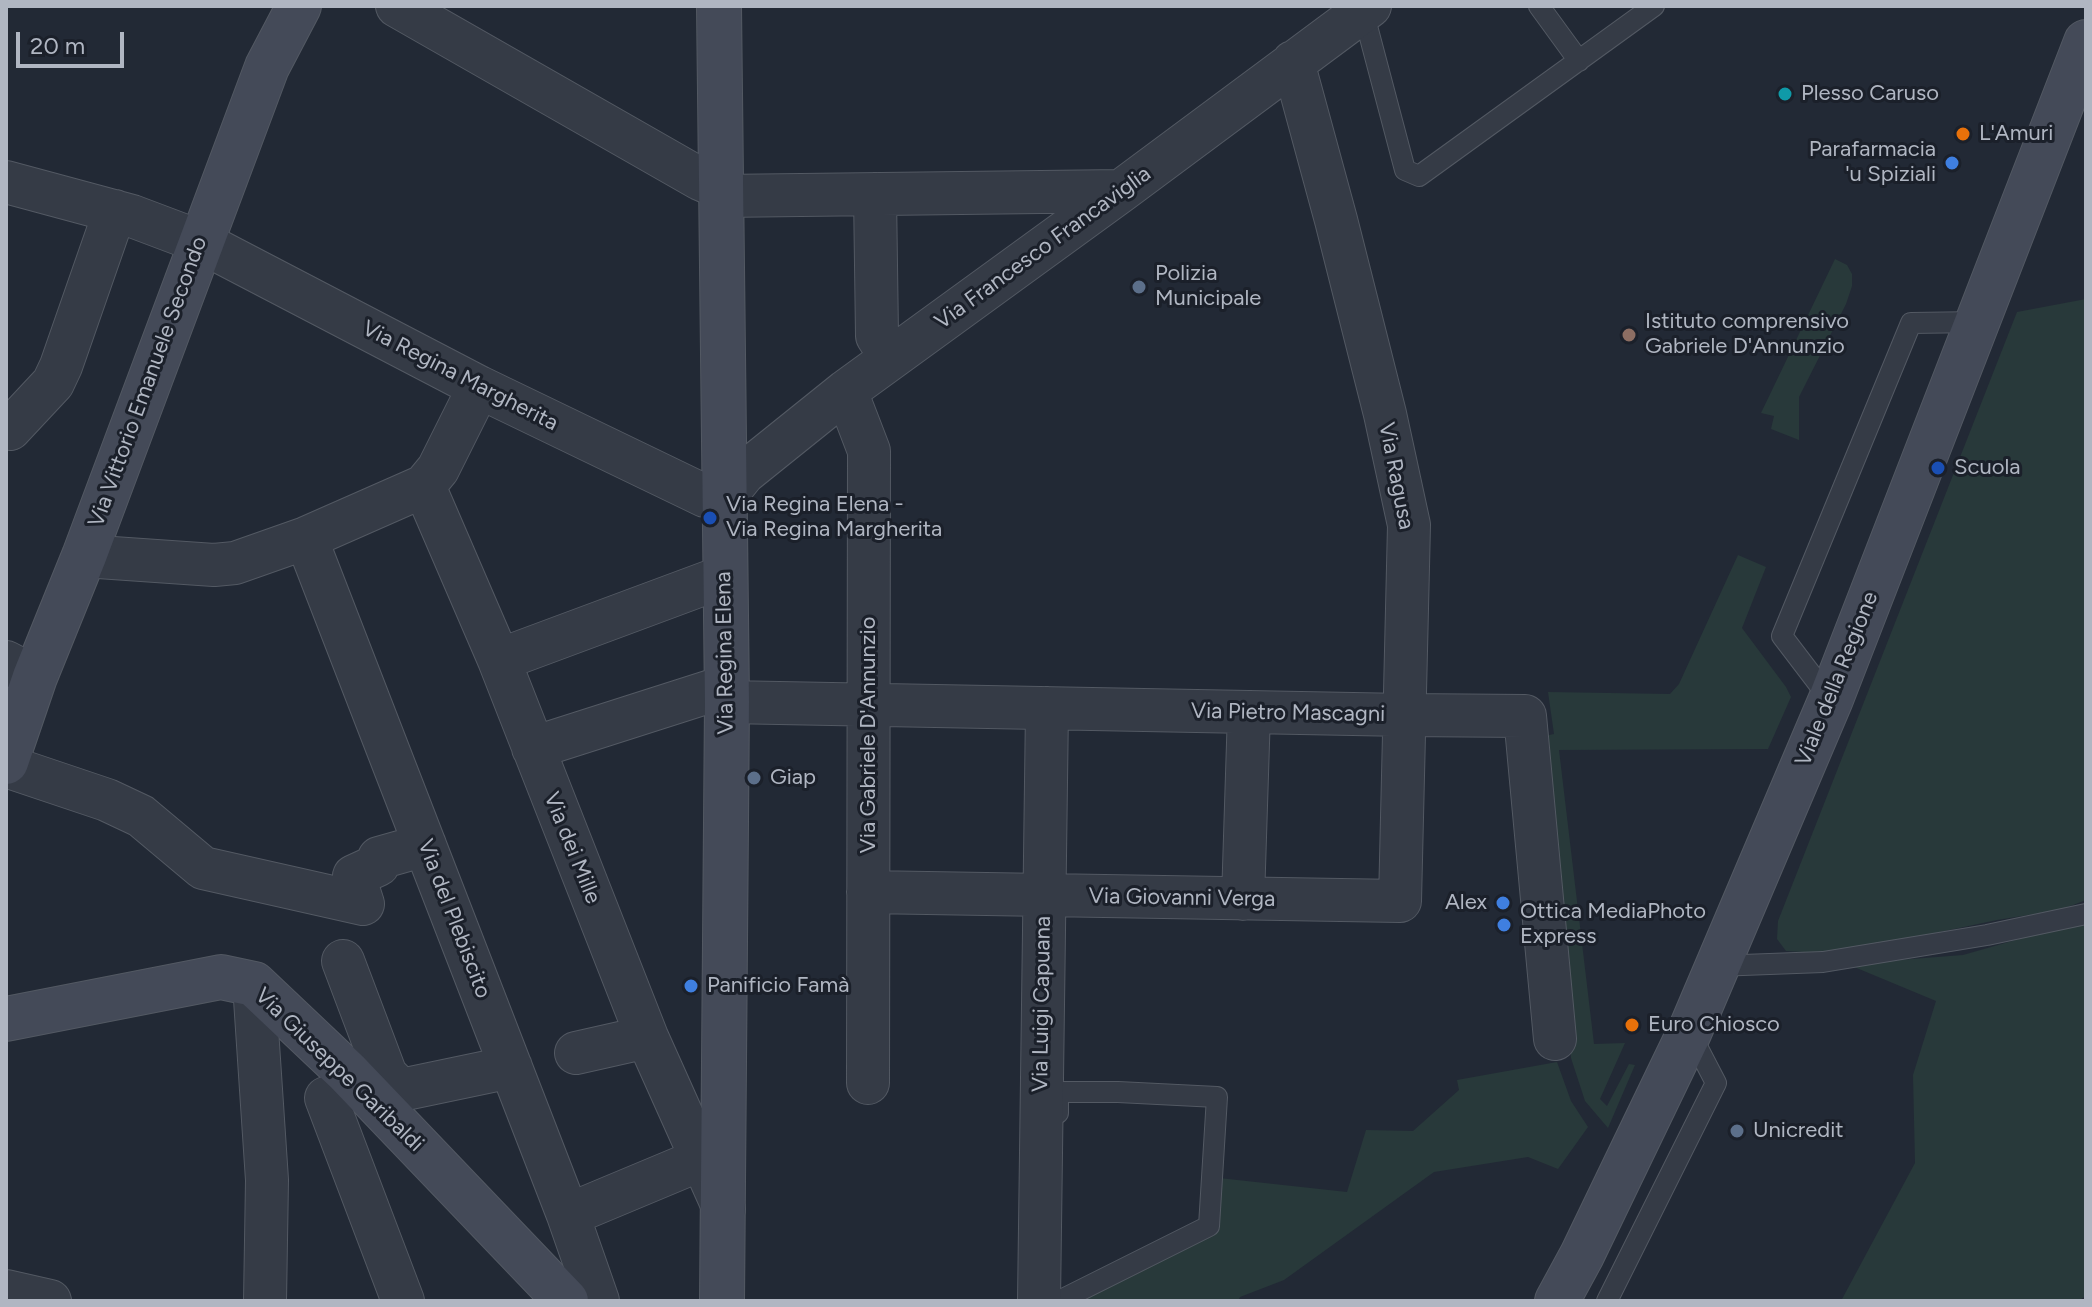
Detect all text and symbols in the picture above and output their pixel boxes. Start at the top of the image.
scale bar [20,16,128,66]
text: 20 m [30,31,85,60]
place label: Plesso Caruso [1801,81,1939,107]
marker: Plesso Caruso [1776,85,1794,103]
place label: L'Amuri [1979,121,2053,147]
marker: L'Amuri [1954,125,1972,143]
place label: Parafarmacia 'u Spiziali [1809,137,1936,188]
marker: Parafarmacia 'u Spiziali [1943,154,1961,172]
street label: Via Francesco Francaviglia [930,161,1156,335]
street label: Via Vittorio Emanuele Secondo [83,233,213,531]
place label: Polizia Municipale [1155,261,1261,312]
marker: Polizia Municipale [1130,278,1148,296]
place label: Istituto comprensivo Gabriele D'Annunzio [1645,309,1849,360]
street label: Via Regina Margherita [358,315,562,437]
marker: Istituto comprensivo Gabriele D'Annunzio [1620,326,1638,344]
street label: Via Ragusa [1373,420,1419,532]
place label: Scuola [1954,455,2021,481]
marker: Scuola [1929,459,1947,477]
place label: Via Regina Elena - Via Regina Margherita [726,492,942,544]
marker: Via Regina Elena - Via Regina Margherita [701,509,719,527]
street label: Via Regina Elena [710,571,740,735]
street label: Viale della Regione [1790,588,1884,770]
street label: Via Gabriele D'Annunzio [856,617,882,853]
street label: Via Pietro Mascagni [1191,698,1385,728]
place label: Giap [770,765,816,791]
marker: Giap [745,769,763,787]
street label: Via dei Mille [538,788,606,908]
street label: Via del Plebiscito [412,836,496,1002]
street label: Via Giovanni Verga [1088,883,1276,913]
place label: Alex [1445,890,1487,916]
marker: Alex [1494,894,1512,912]
place label: Ottica MediaPhoto Express [1520,899,1706,950]
street label: Via Luigi Capuana [1027,916,1057,1092]
marker: Ottica MediaPhoto Express [1495,916,1513,934]
place label: Panificio Famà [707,973,849,999]
marker: Panificio Famà [682,977,700,995]
street label: Via Giuseppe Garibaldi [249,983,429,1157]
place label: Euro Chiosco [1648,1012,1780,1038]
marker: Euro Chiosco [1623,1016,1641,1034]
place label: Unicredit [1753,1118,1844,1144]
marker: Unicredit [1728,1122,1746,1140]

